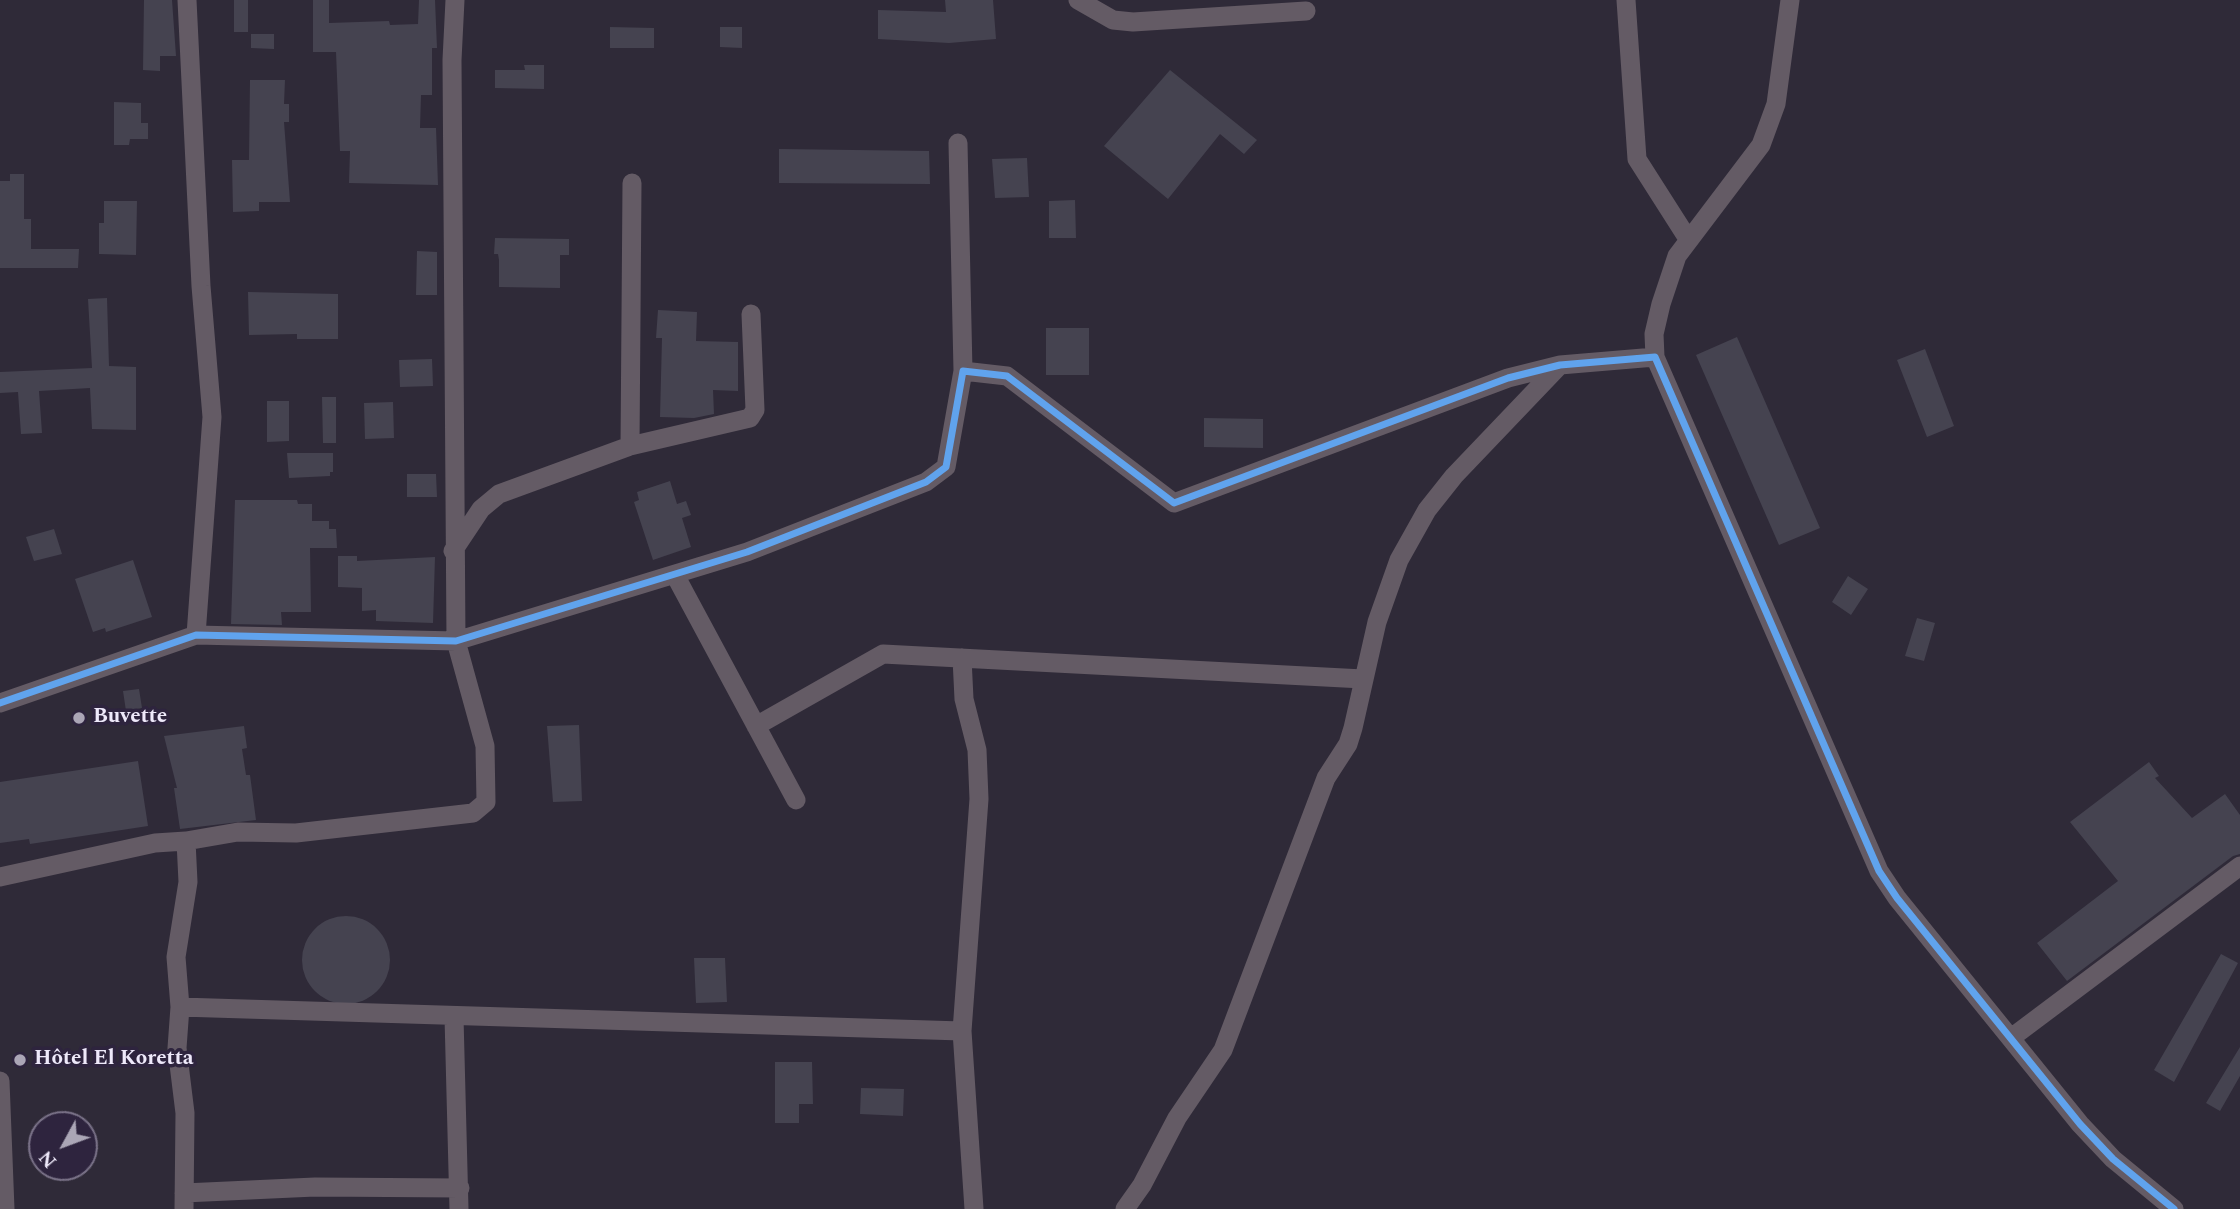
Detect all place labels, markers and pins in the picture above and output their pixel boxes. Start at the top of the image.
place label: Buvette [93,705,167,731]
marker: Buvette [71,710,87,726]
place label: Hôtel El Koretta [34,1047,194,1073]
marker: Hôtel El Koretta [12,1052,28,1068]

